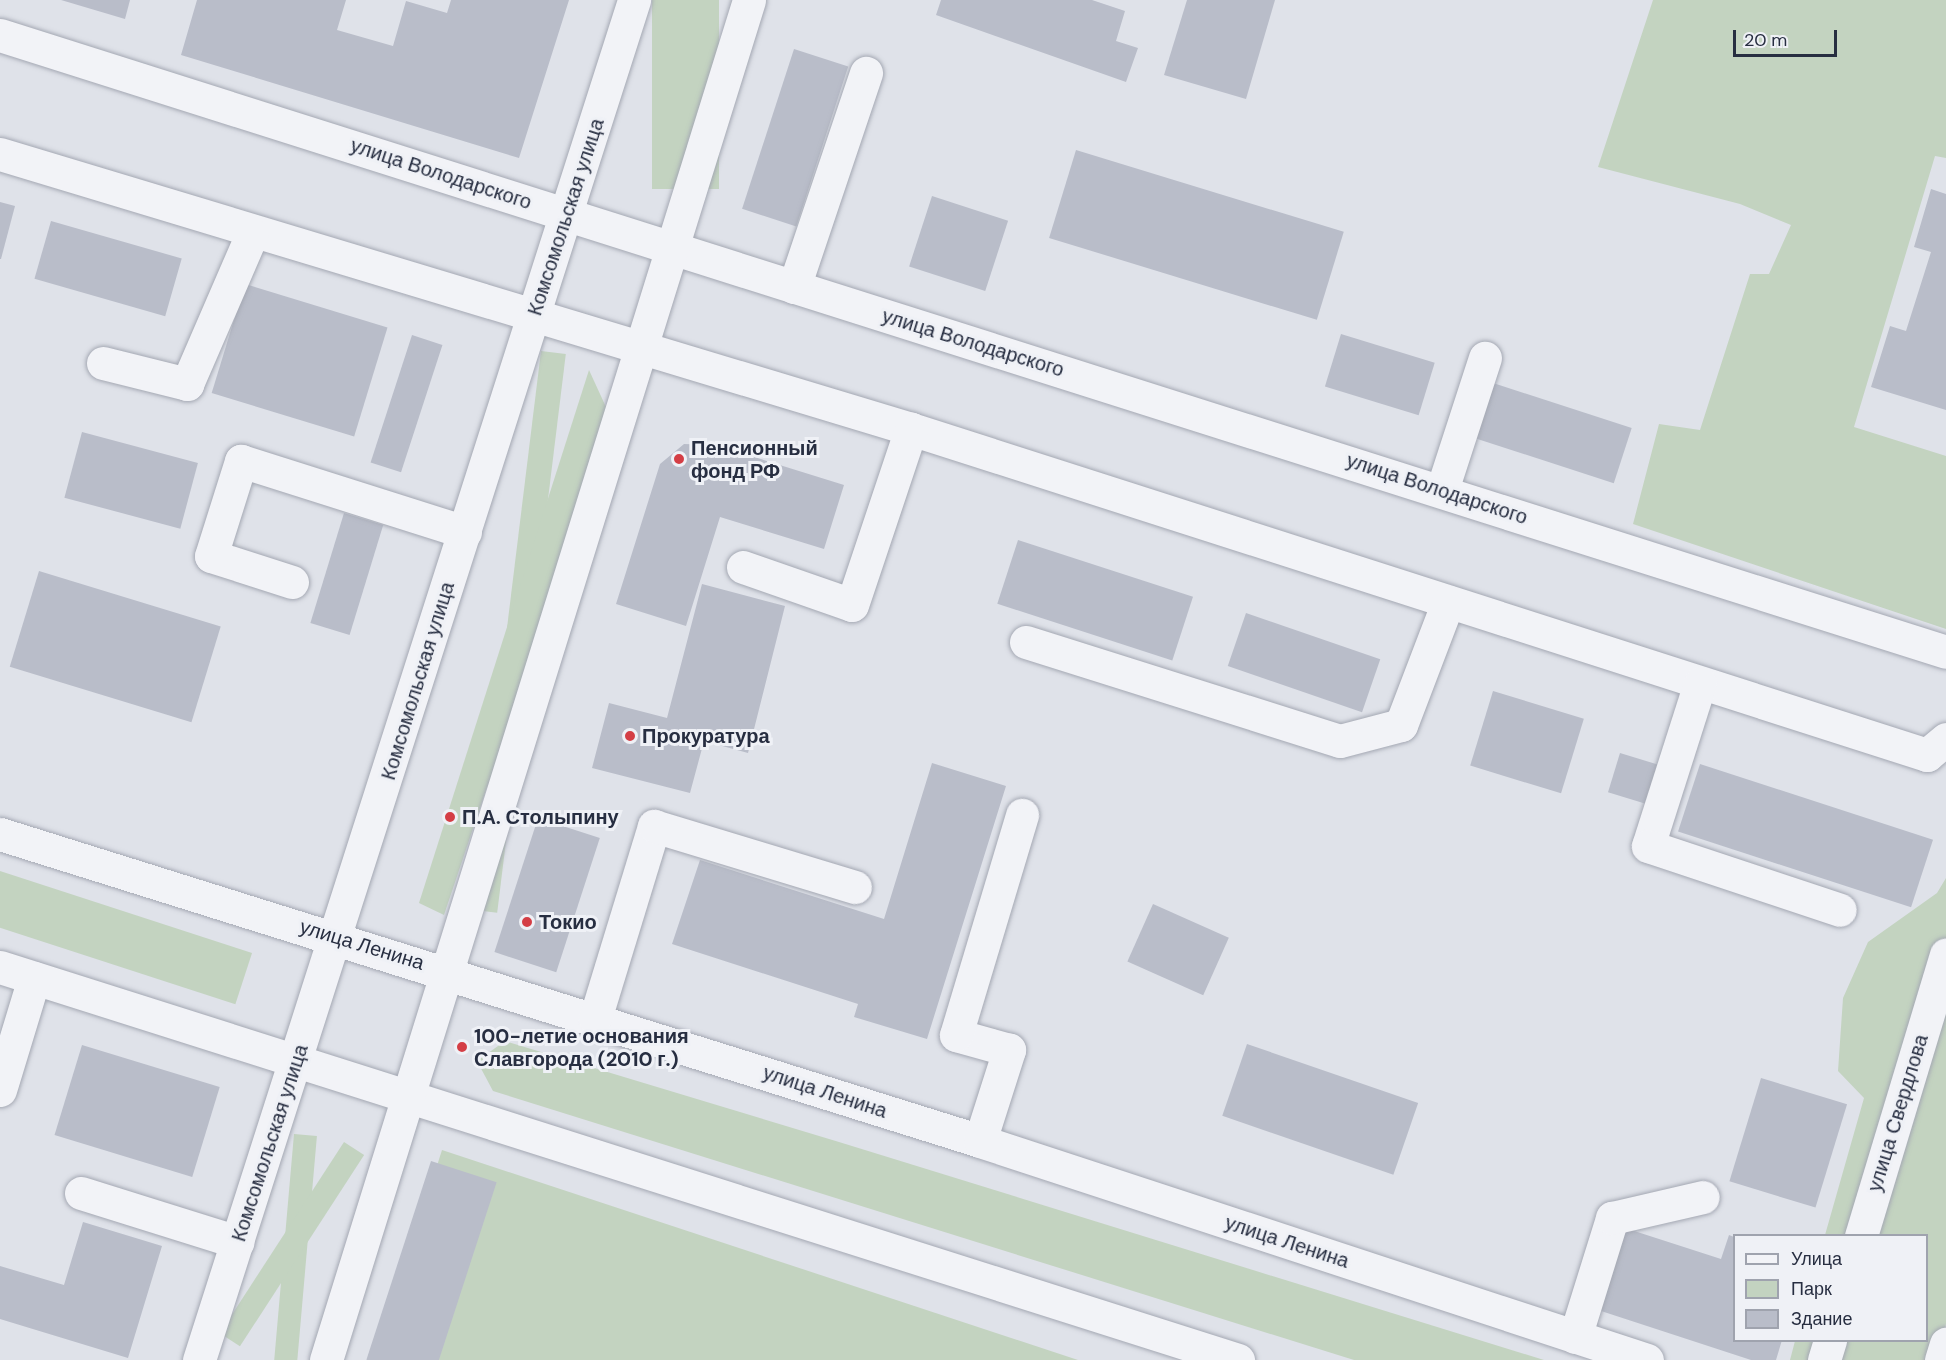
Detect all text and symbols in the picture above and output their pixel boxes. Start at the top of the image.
scale bar [1736,18,1840,56]
text: 20 m [1744,28,1787,52]
street label: Комсомольская улица [523,115,609,319]
street label: улица Володарского [347,133,535,215]
street label: улица Володарского [879,304,1067,382]
place label: Пенсионный фонд РФ [691,436,818,483]
street label: улица Володарского [1343,448,1531,530]
marker: Пенсионный фонд РФ [672,452,686,466]
street label: Комсомольская улица [376,579,460,783]
place label: Прокуратура [642,724,770,748]
marker: Прокуратура [623,729,637,743]
place label: П.А. Столыпину [462,805,619,829]
marker: П.А. Столыпину [443,810,457,824]
place label: Токио [539,910,597,934]
street label: улица Ленина [297,915,427,975]
marker: Токио [520,915,534,929]
place label: 100-летие основания Славгорода (2010 г.) [474,1024,689,1071]
street label: улица Свердлова [1863,1031,1933,1195]
marker: 100-летие основания Славгорода (2010 г.) [455,1040,469,1054]
street label: Комсомольская улица [227,1041,313,1245]
street label: улица Ленина [760,1061,890,1123]
street label: улица Ленина [1222,1211,1352,1273]
legend [1733,1234,1928,1342]
text: Улица [1791,1247,1842,1271]
text: Парк [1791,1277,1832,1301]
text: Здание [1791,1307,1852,1331]

